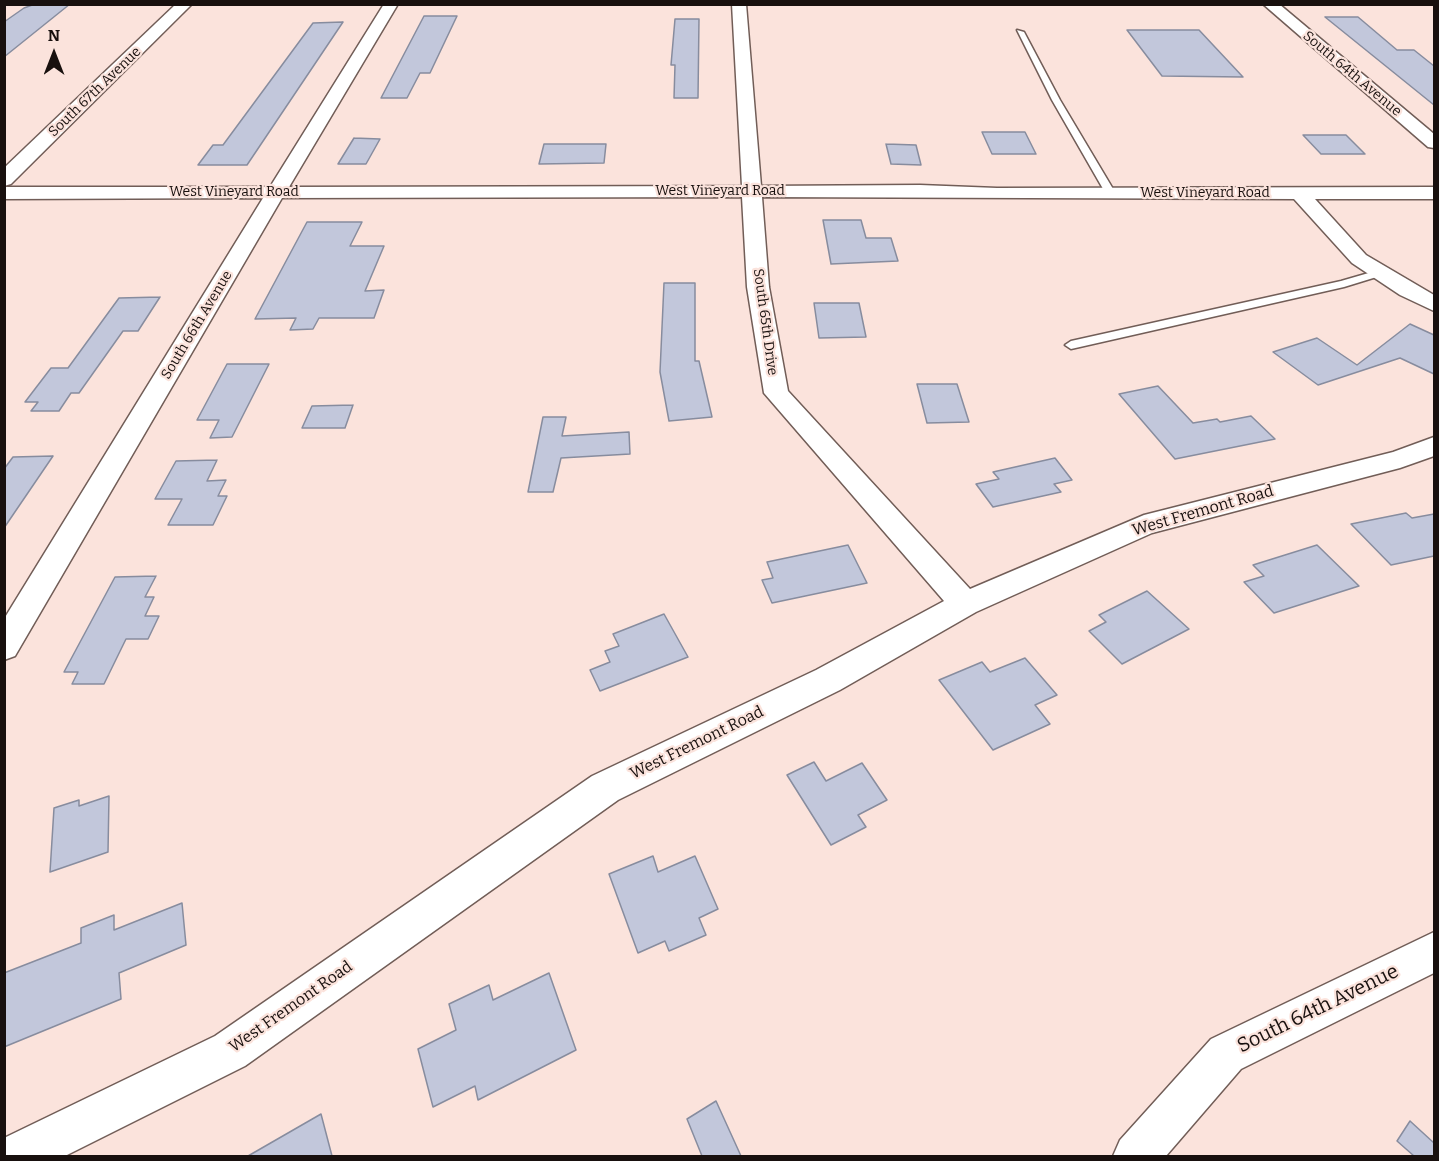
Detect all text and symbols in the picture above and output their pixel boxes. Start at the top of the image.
north arrow [24,24,84,84]
text: N [48,26,60,45]
street label: South 64th Avenue [1299,28,1405,120]
street label: South 67th Avenue [45,44,145,140]
street label: West Vineyard Road [655,183,785,199]
street label: West Vineyard Road [169,184,299,200]
street label: West Vineyard Road [1140,185,1270,201]
street label: South 65th Drive [749,267,781,377]
street label: South 66th Avenue [158,268,236,382]
street label: West Fremont Road [1130,482,1276,540]
street label: West Fremont Road [627,702,767,784]
street label: West Fremont Road [226,957,356,1057]
street label: South 64th Avenue [1233,960,1403,1058]

